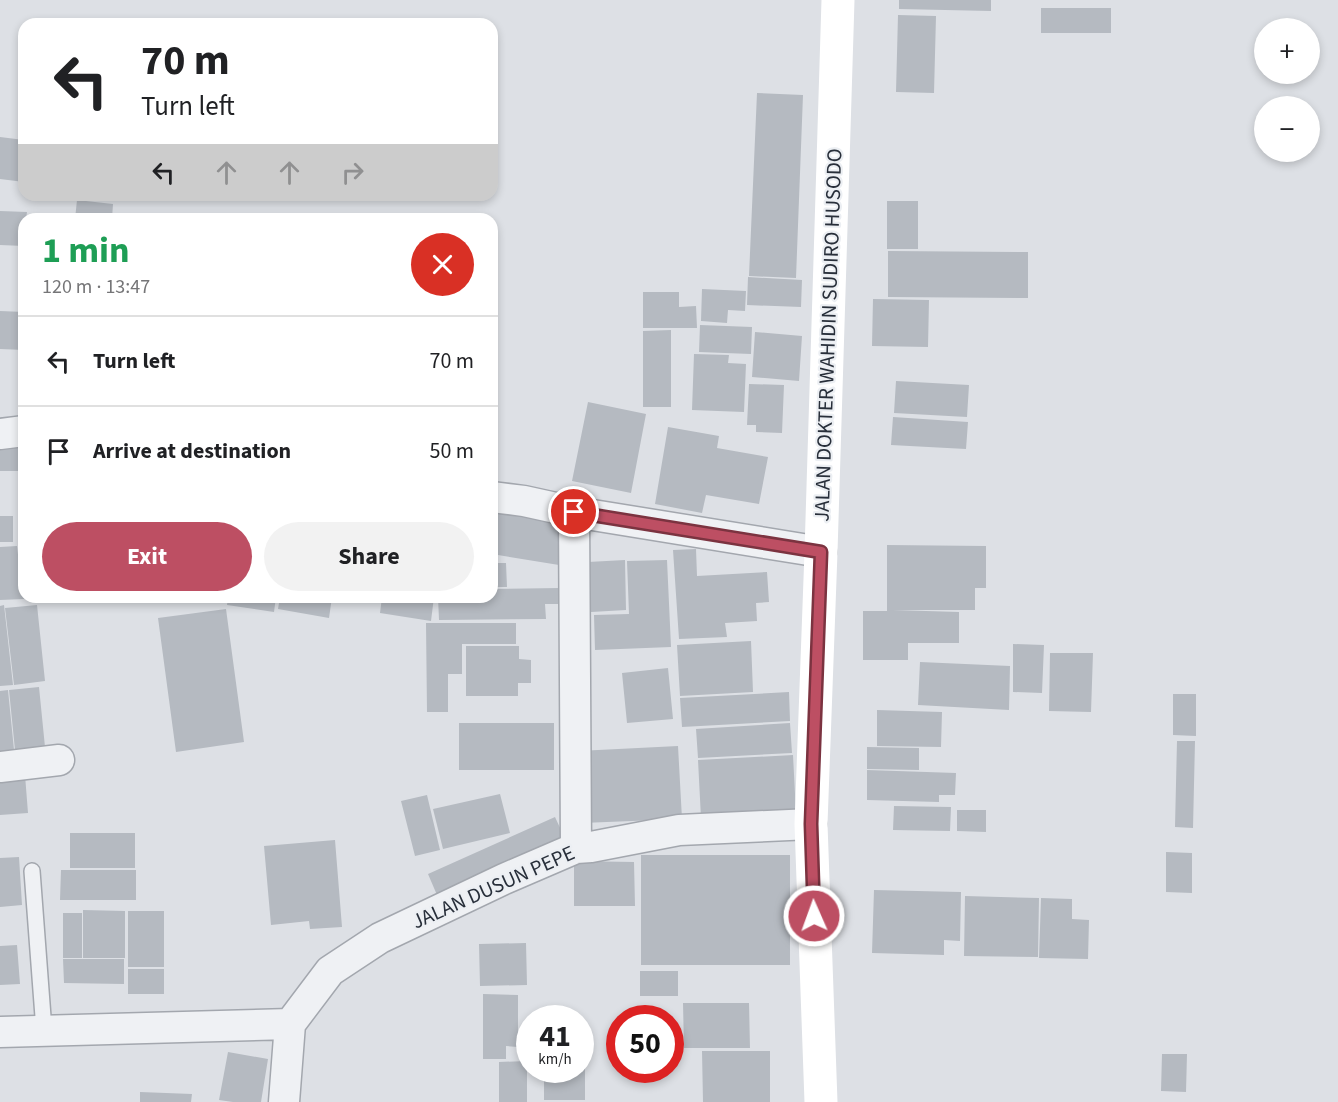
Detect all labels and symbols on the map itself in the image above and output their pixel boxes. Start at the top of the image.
street label: JALAN DOKTER WAHIDIN SUDIRO HUSODO [806,148,850,522]
pin [548,486,599,537]
street label: JALAN DUSUN PEPE [407,838,579,936]
position arrow [782,884,846,948]
speed limit sign: 50 [606,1005,684,1083]

